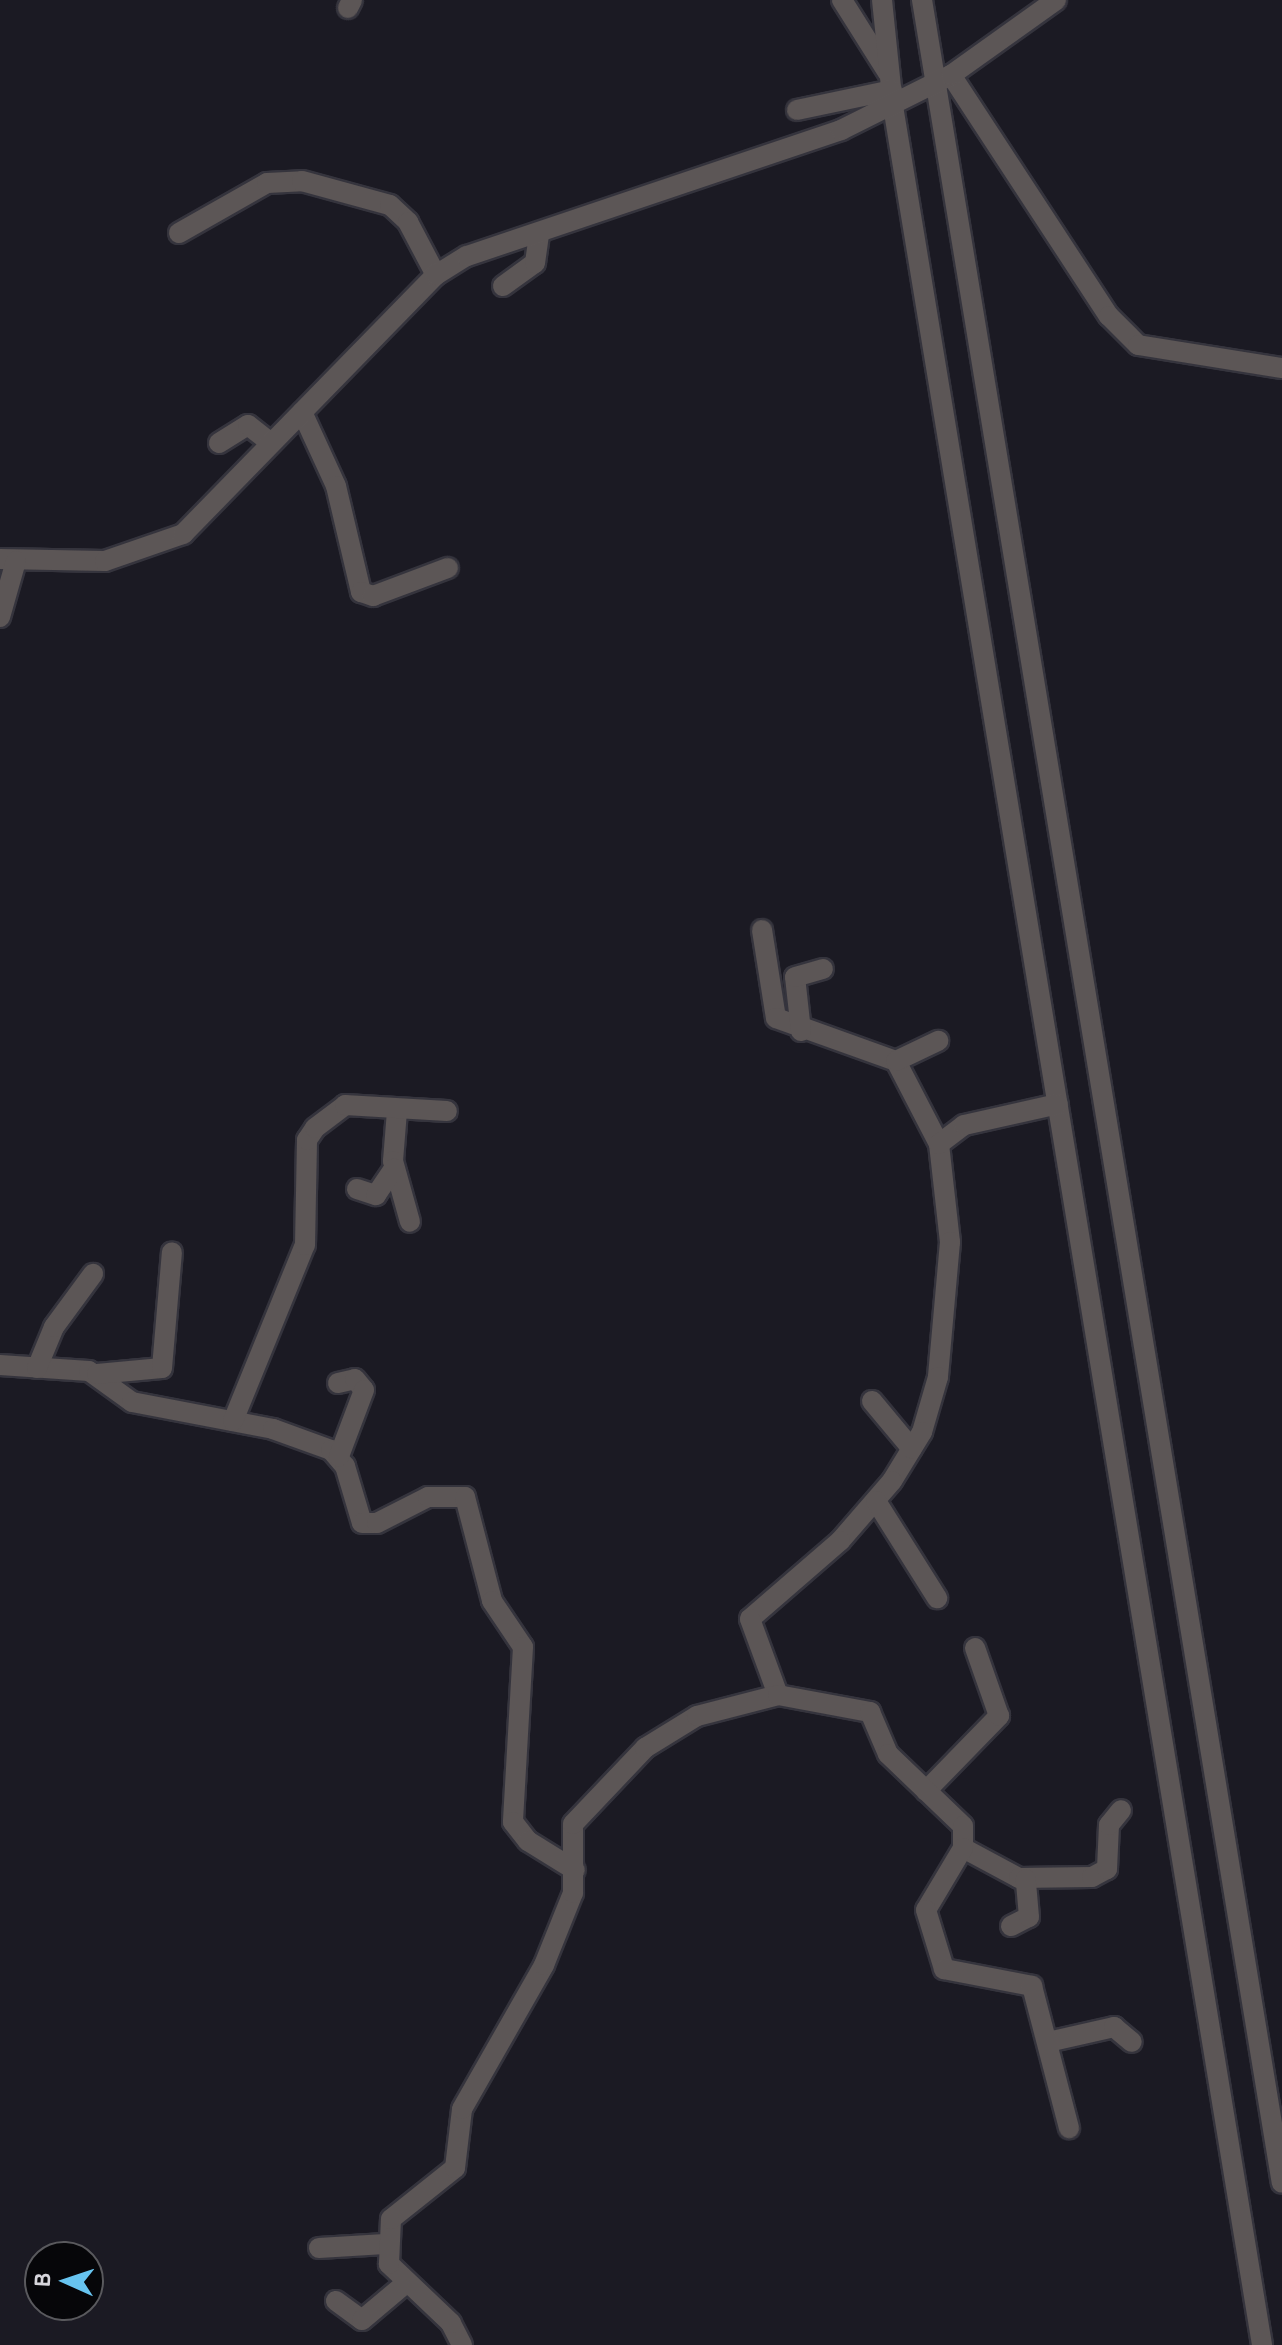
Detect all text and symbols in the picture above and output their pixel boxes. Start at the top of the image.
north arrow [24,2241,104,2321]
text: B [28,2272,56,2288]

